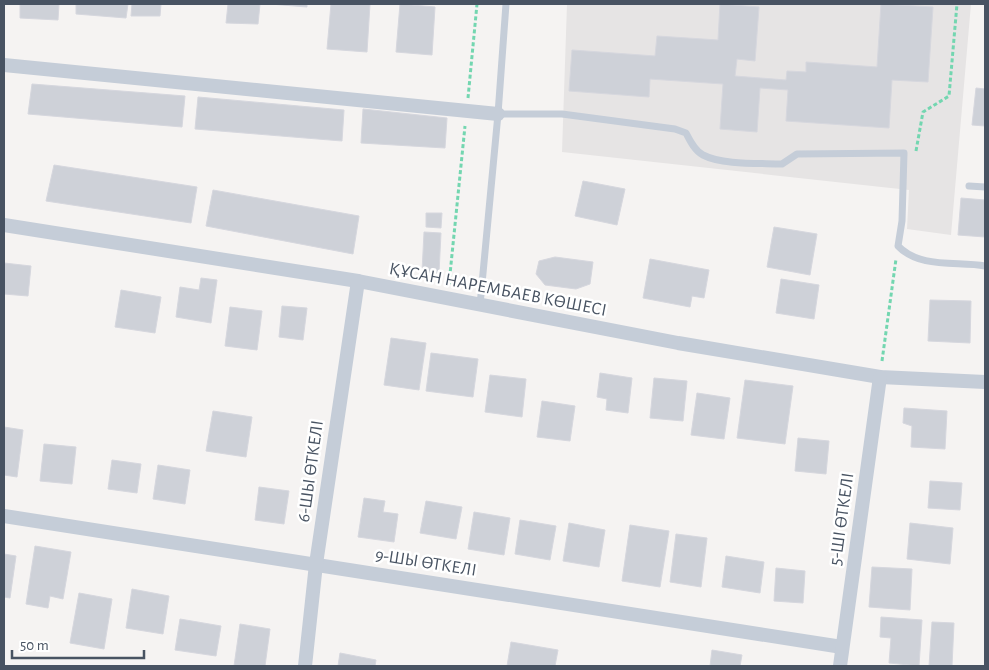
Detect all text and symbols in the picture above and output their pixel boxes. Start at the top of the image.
street label: ҚҰСАН НАРЕМБАЕВ КӨШЕСІ [388,260,608,320]
street label: 6-ШЫ ӨТКЕЛІ [295,419,327,523]
street label: 5-ШІ ӨТКЕЛІ [827,472,857,567]
street label: 9-ШЫ ӨТКЕЛІ [374,546,478,580]
scale bar [12,628,145,660]
text: 50 m [20,638,49,653]

